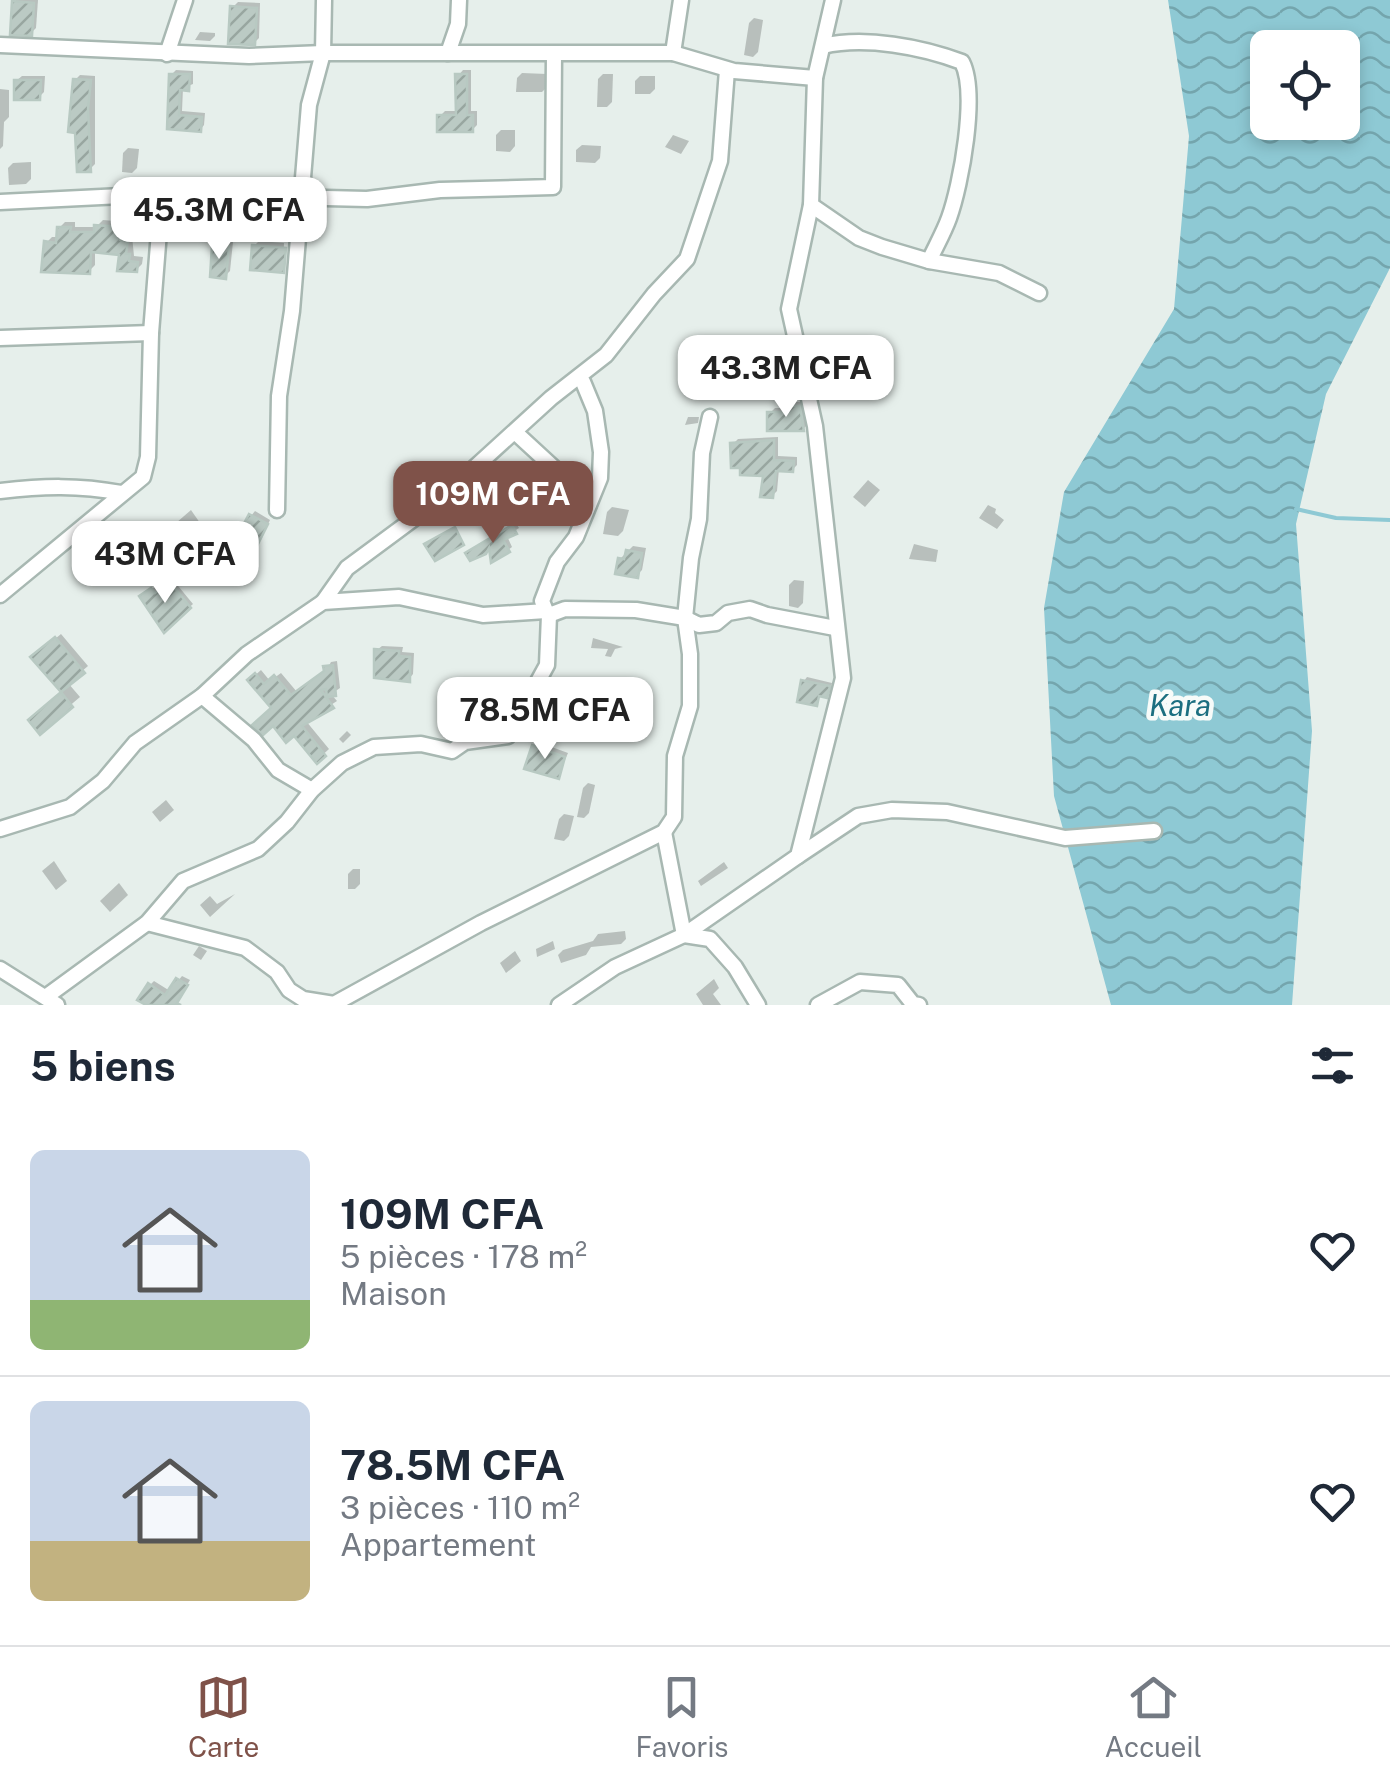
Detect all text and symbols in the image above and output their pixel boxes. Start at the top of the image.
map controls [1250,30,1360,140]
button: locate [1250,30,1360,140]
pin: 45.3M CFA [105,177,333,262]
text: 45.3M CFA [133,191,305,228]
pin: 43.3M CFA [672,335,900,420]
text: 43.3M CFA [700,349,872,386]
pin: 109M CFA [390,461,596,546]
text: 109M CFA [415,475,571,512]
pin: 43M CFA [73,521,257,606]
text: 43M CFA [94,535,236,572]
pin: 78.5M CFA [431,677,659,762]
water label: Kara [1149,687,1211,723]
text: 78.5M CFA [459,691,631,728]
icon: filters [1305,1038,1360,1093]
text: 5 biens [30,1041,176,1090]
text: 109M CFA [340,1189,544,1238]
icon: home [110,1190,230,1310]
icon: heart [1305,1223,1360,1278]
text: 5 pièces · 178 m² [340,1238,587,1275]
text: Maison [340,1275,447,1312]
text: 78.5M CFA [340,1440,565,1489]
icon: home [110,1441,230,1561]
icon: heart [1305,1474,1360,1529]
text: 3 pièces · 110 m² [340,1489,580,1526]
text: Appartement [340,1526,537,1563]
tab: Carte [188,1670,259,1763]
tab: Favoris [635,1670,729,1763]
tab: Accueil [1105,1670,1202,1763]

